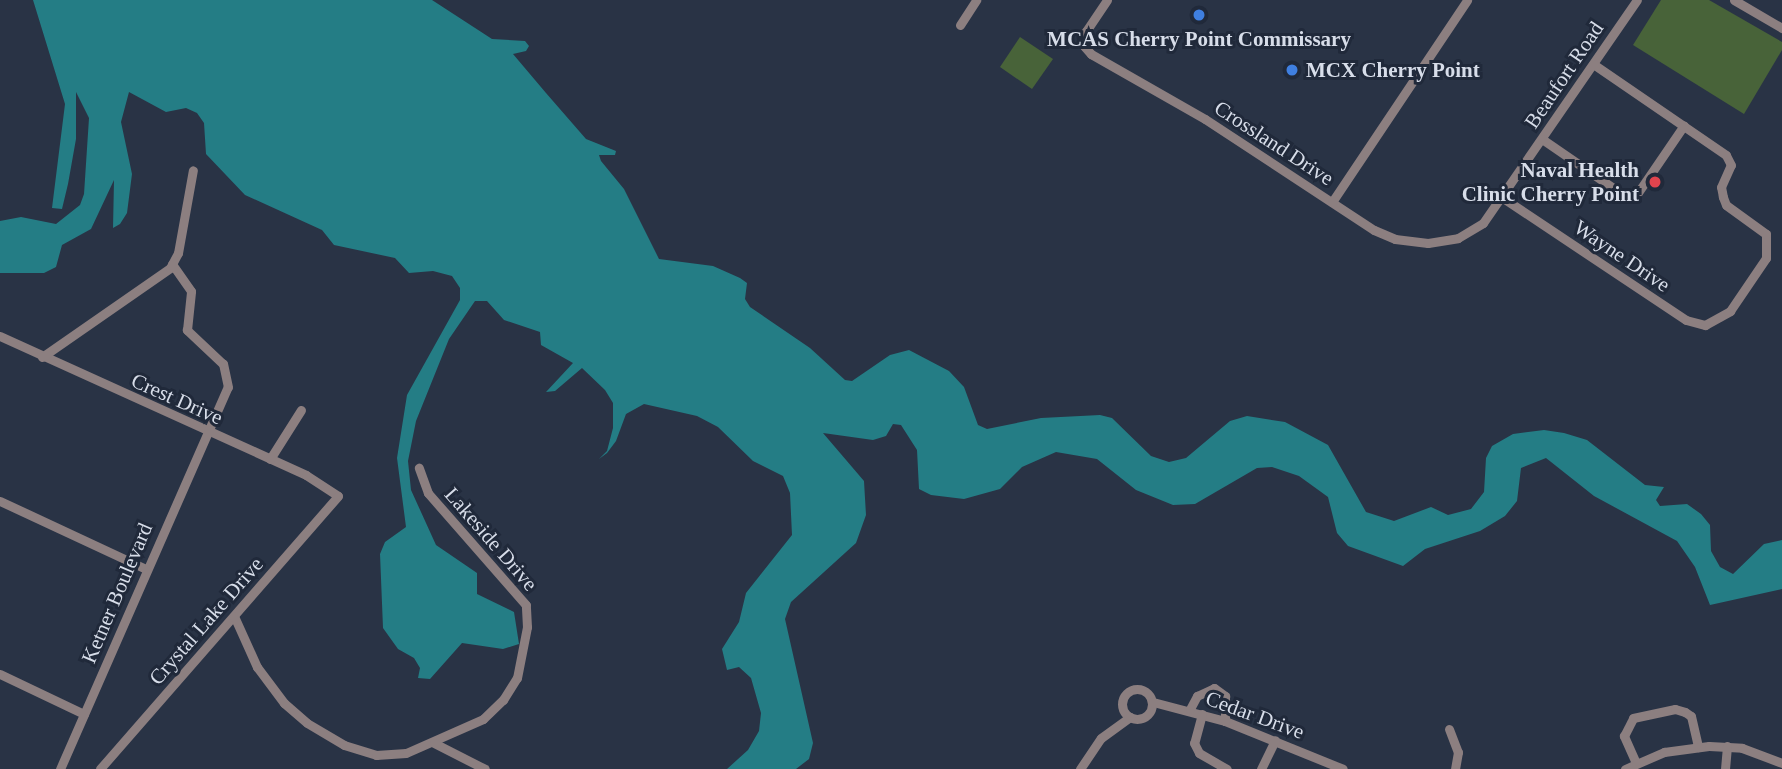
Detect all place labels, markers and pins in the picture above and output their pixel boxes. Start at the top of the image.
marker: MCAS Cherry Point Commissary [1191,7,1207,23]
place label: MCAS Cherry Point Commissary [1047,26,1351,52]
place label: MCX Cherry Point [1306,57,1480,83]
marker: MCX Cherry Point [1284,62,1300,78]
place label: Naval Health Clinic Cherry Point [1462,157,1639,207]
marker: Naval Health Clinic Cherry Point [1645,172,1665,192]

